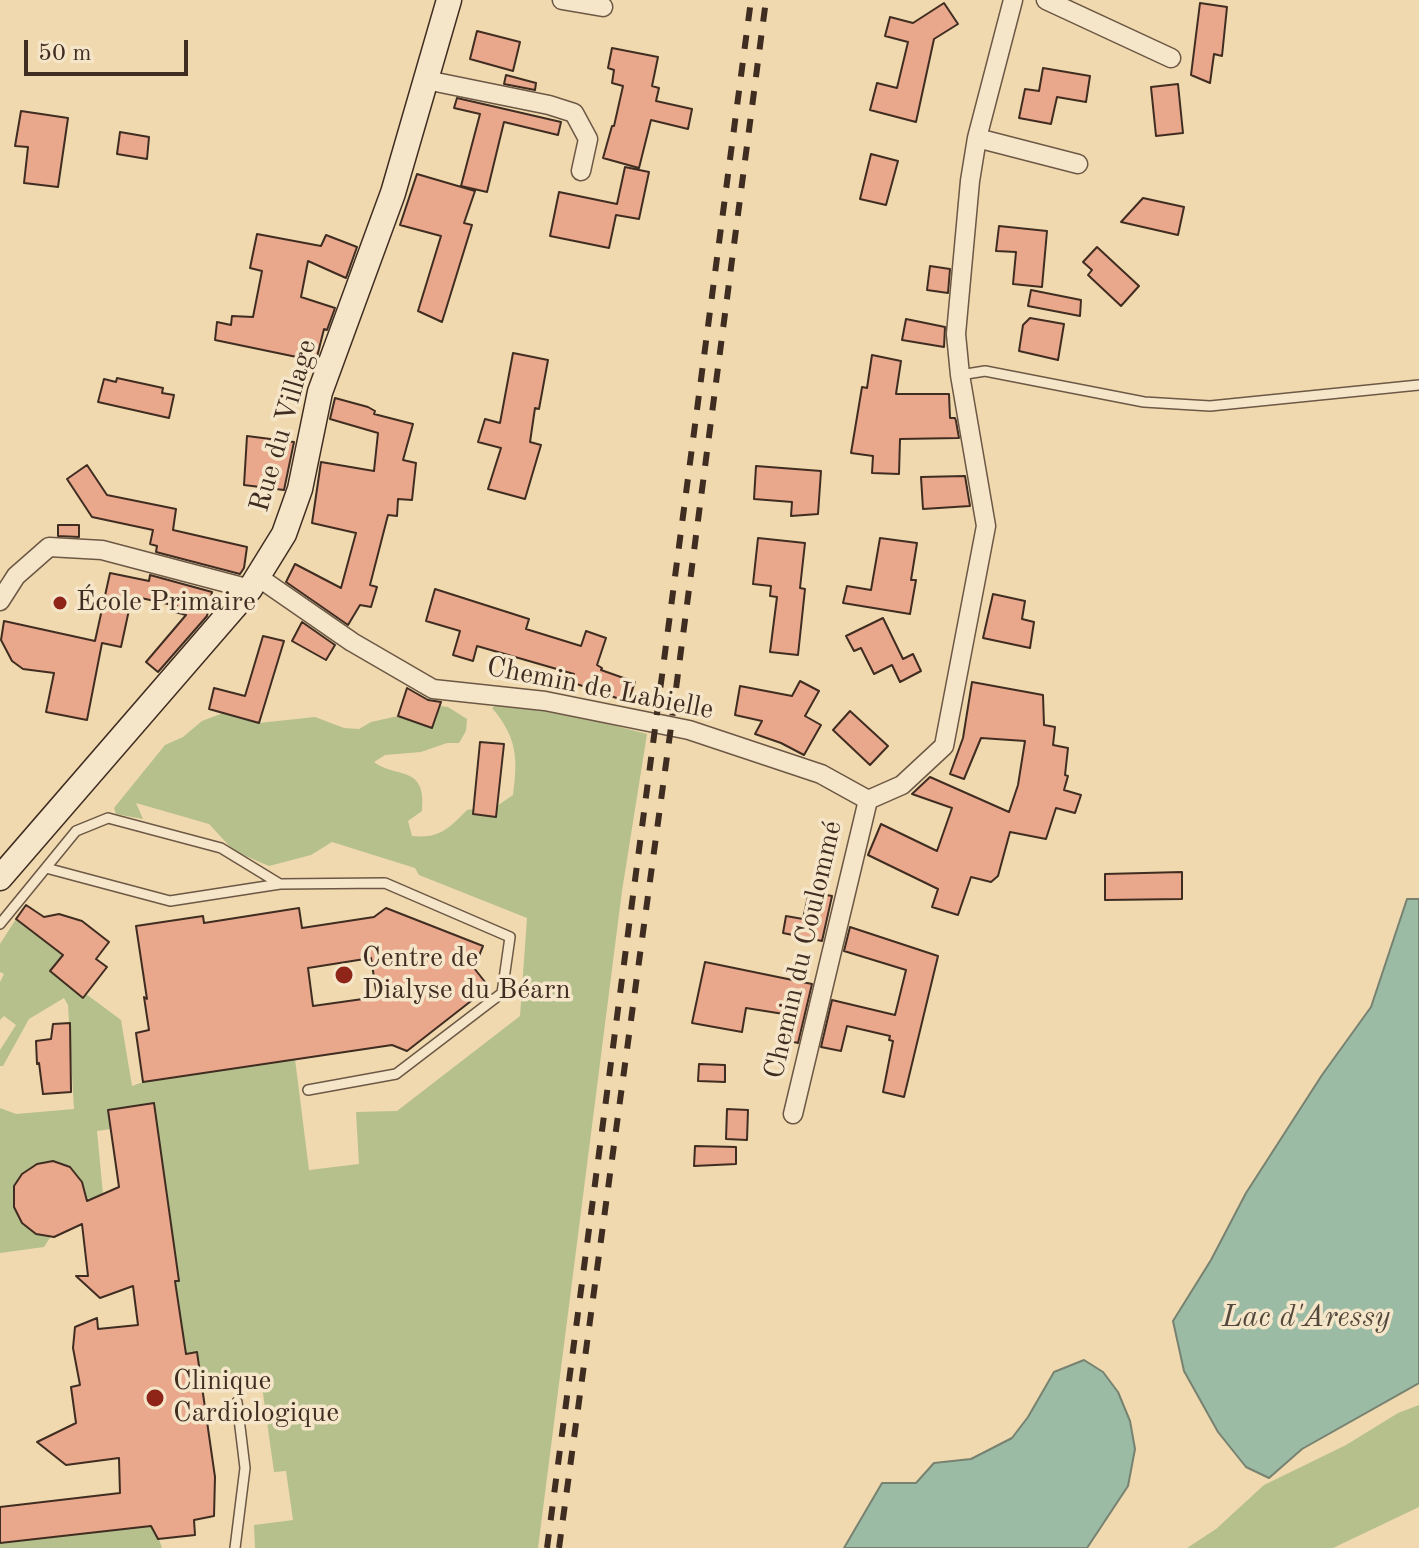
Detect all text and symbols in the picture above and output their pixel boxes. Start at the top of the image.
scale bar [28,24,192,74]
text: 50 m [38,42,92,66]
street label: Rue du Village [243,336,325,516]
place label: École Primaire [76,586,256,620]
marker: École Primaire [51,594,69,612]
street label: Chemin de Labielle [484,651,716,727]
street label: Chemin du Coulommé [758,818,850,1082]
place label: Centre de Dialyse du Béarn [362,942,571,1008]
marker: Centre de Dialyse du Béarn [333,964,355,986]
water label: Lac d'Aressy [1222,1300,1390,1336]
place label: Clinique Cardiologique [173,1365,339,1431]
marker: Clinique Cardiologique [144,1387,166,1409]

